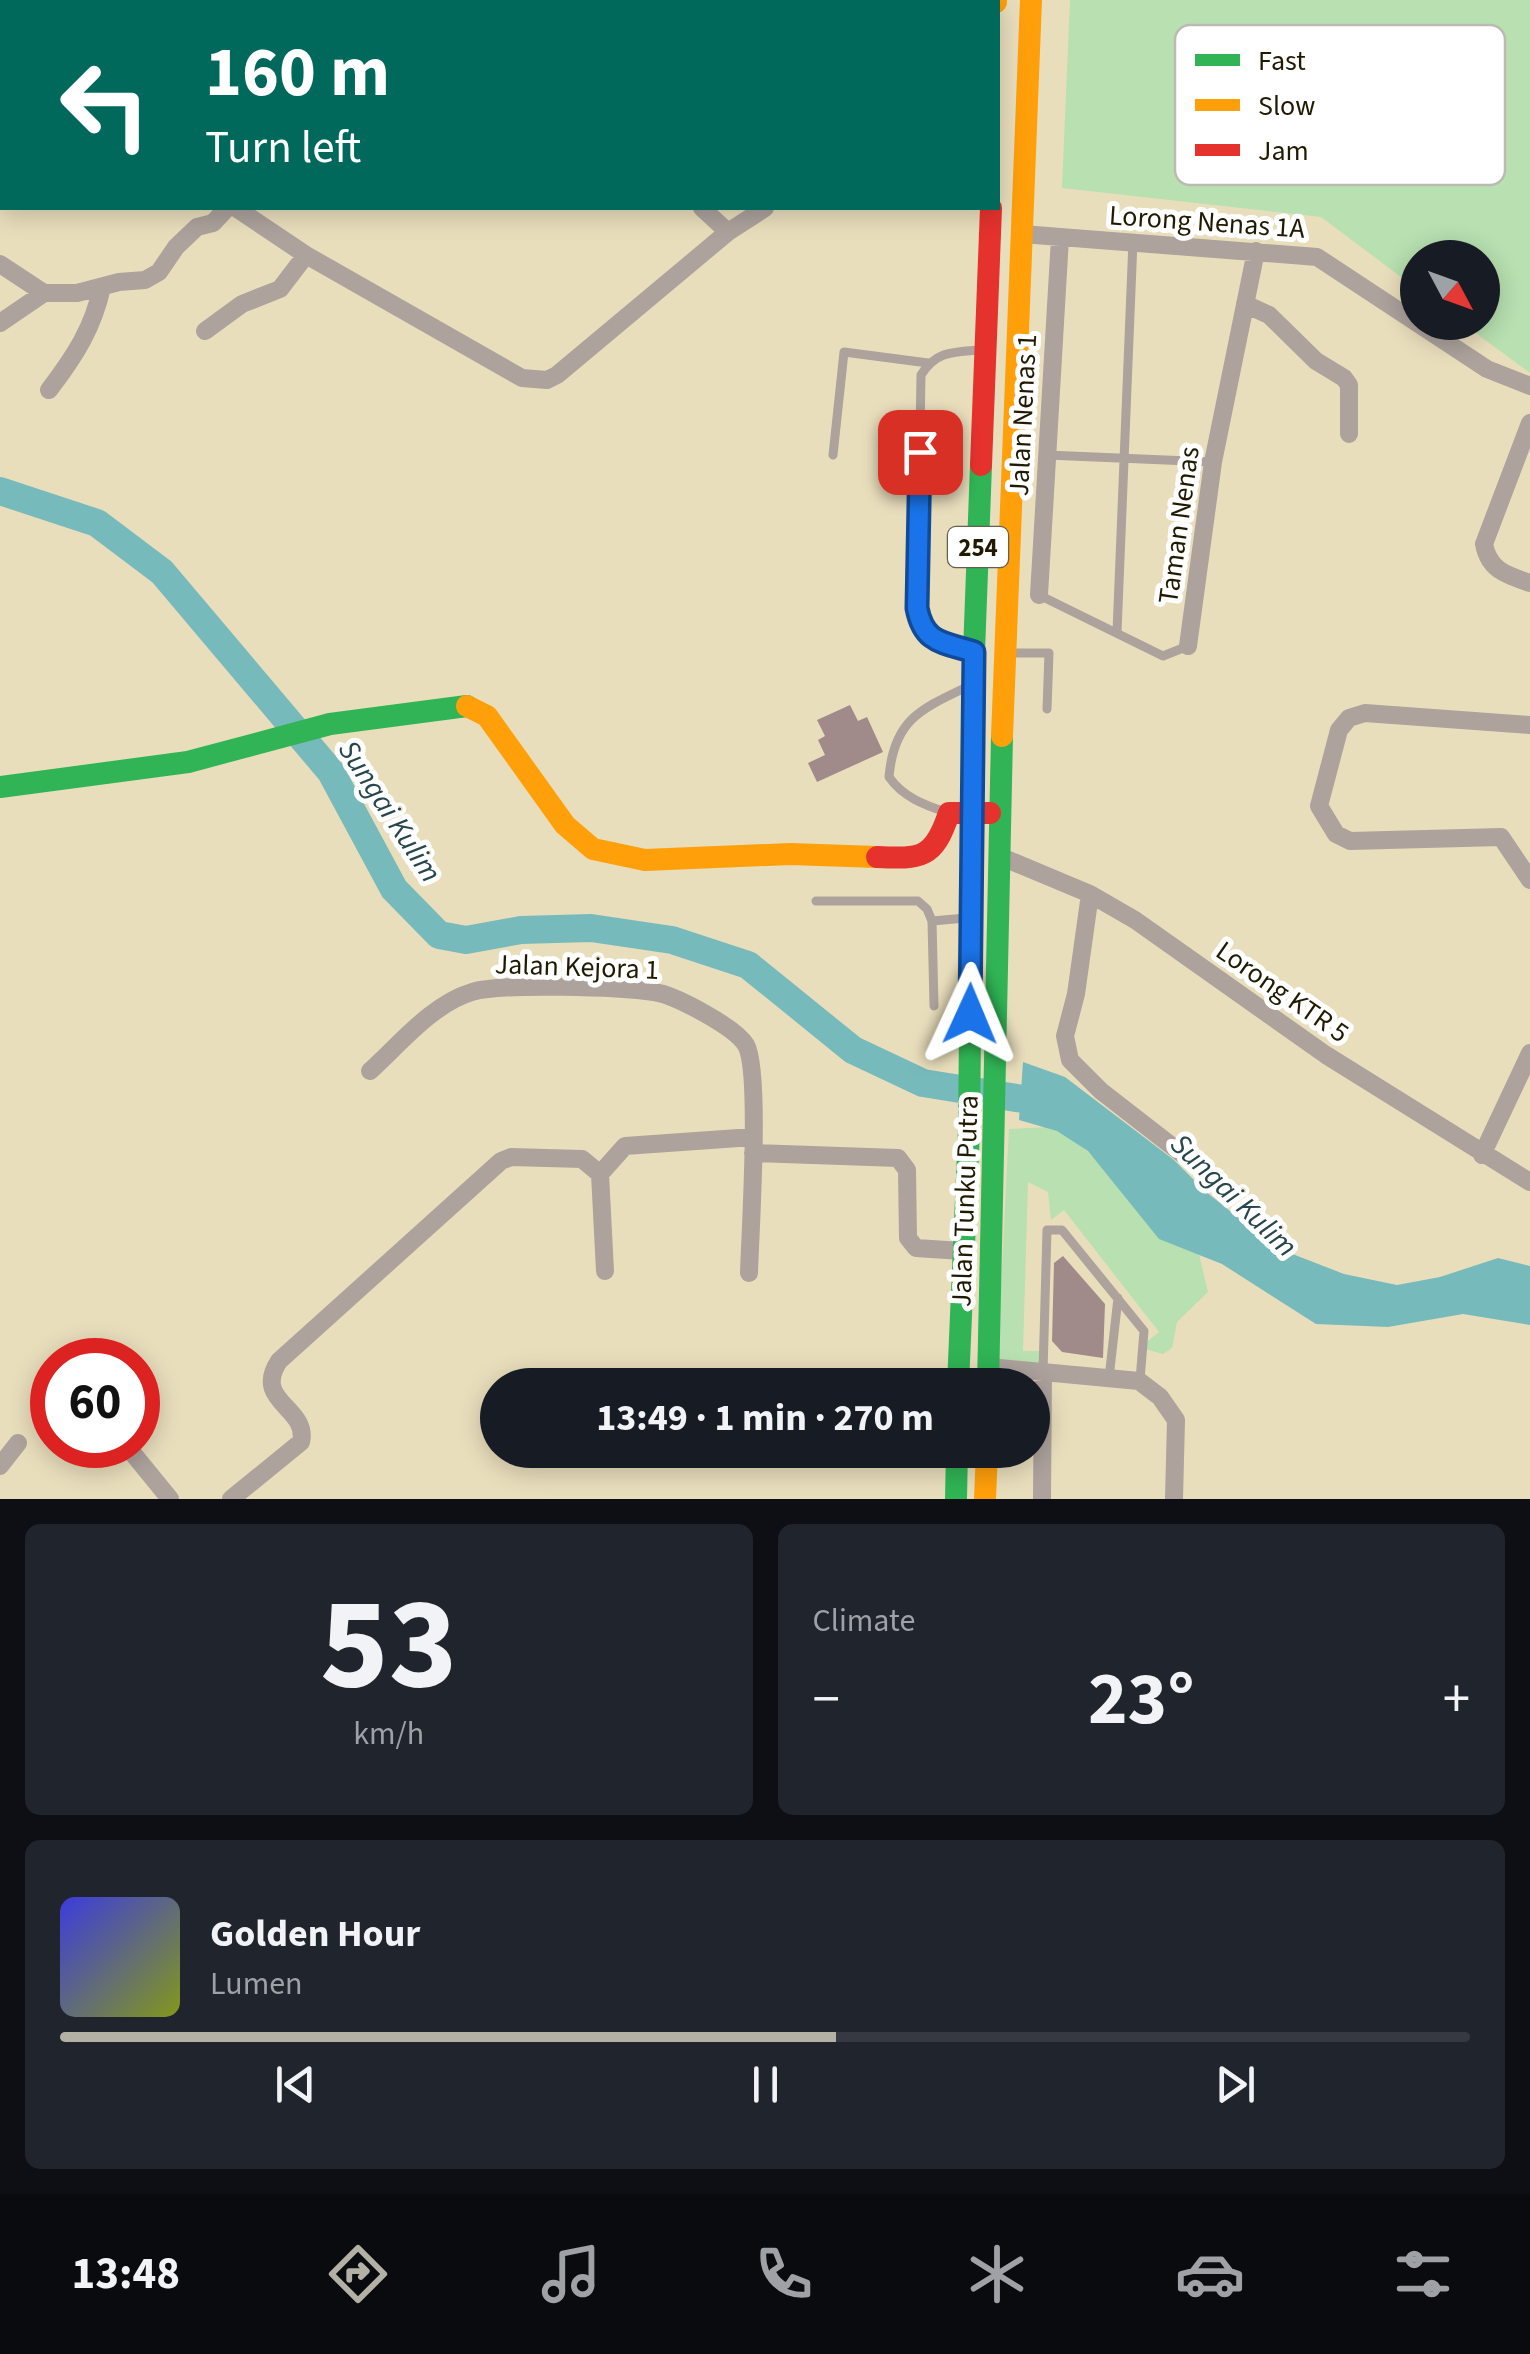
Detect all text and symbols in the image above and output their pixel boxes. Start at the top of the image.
text: 160 m [205,23,390,123]
legend [1175,25,1505,185]
icon: left [40,40,170,170]
text: Fast [1258,41,1306,81]
text: Slow [1258,86,1315,126]
text: Turn left [205,116,361,180]
text: Jam [1258,131,1309,171]
street label: Lorong Nenas 1A [1108,195,1307,249]
north arrow [1400,240,1500,340]
map controls [1400,240,1500,340]
street label: Jalan Nenas 1 [999,333,1047,497]
pin [878,410,963,495]
icon: arrive [893,425,948,480]
street label: Taman Nenas [1148,444,1210,606]
road number: 254 [948,527,1008,567]
water label: Sungai Kulim [327,732,452,891]
street label: Lorong KTR 5 [1208,931,1357,1052]
street label: Jalan Kejora 1 [494,944,660,990]
position arrow [918,962,1022,1066]
street label: Jalan Tunku Putra [941,1094,989,1308]
water label: Sungai Kulim [1160,1124,1307,1267]
speed limit sign: 60 [30,1338,160,1468]
text: 13:49 · 1 min · 270 m [596,1391,934,1445]
text: 53 [320,1553,457,1738]
text: Climate [813,1598,915,1644]
text: 23° [1088,1646,1195,1753]
text: − [813,1661,840,1739]
text: + [1443,1661,1470,1739]
text: km/h [353,1711,424,1757]
text: Golden Hour [210,1907,420,1961]
text: Lumen [210,1961,303,2007]
icon: previous [268,2057,323,2112]
icon: pause [738,2057,793,2112]
icon: next [1208,2057,1263,2112]
icon: directions [323,2239,393,2309]
icon: music [536,2239,606,2309]
icon: phone [749,2239,819,2309]
icon: climate [962,2239,1032,2309]
icon: car [1175,2239,1245,2309]
icon: filters [1388,2239,1458,2309]
text: 13:48 [72,2242,180,2306]

